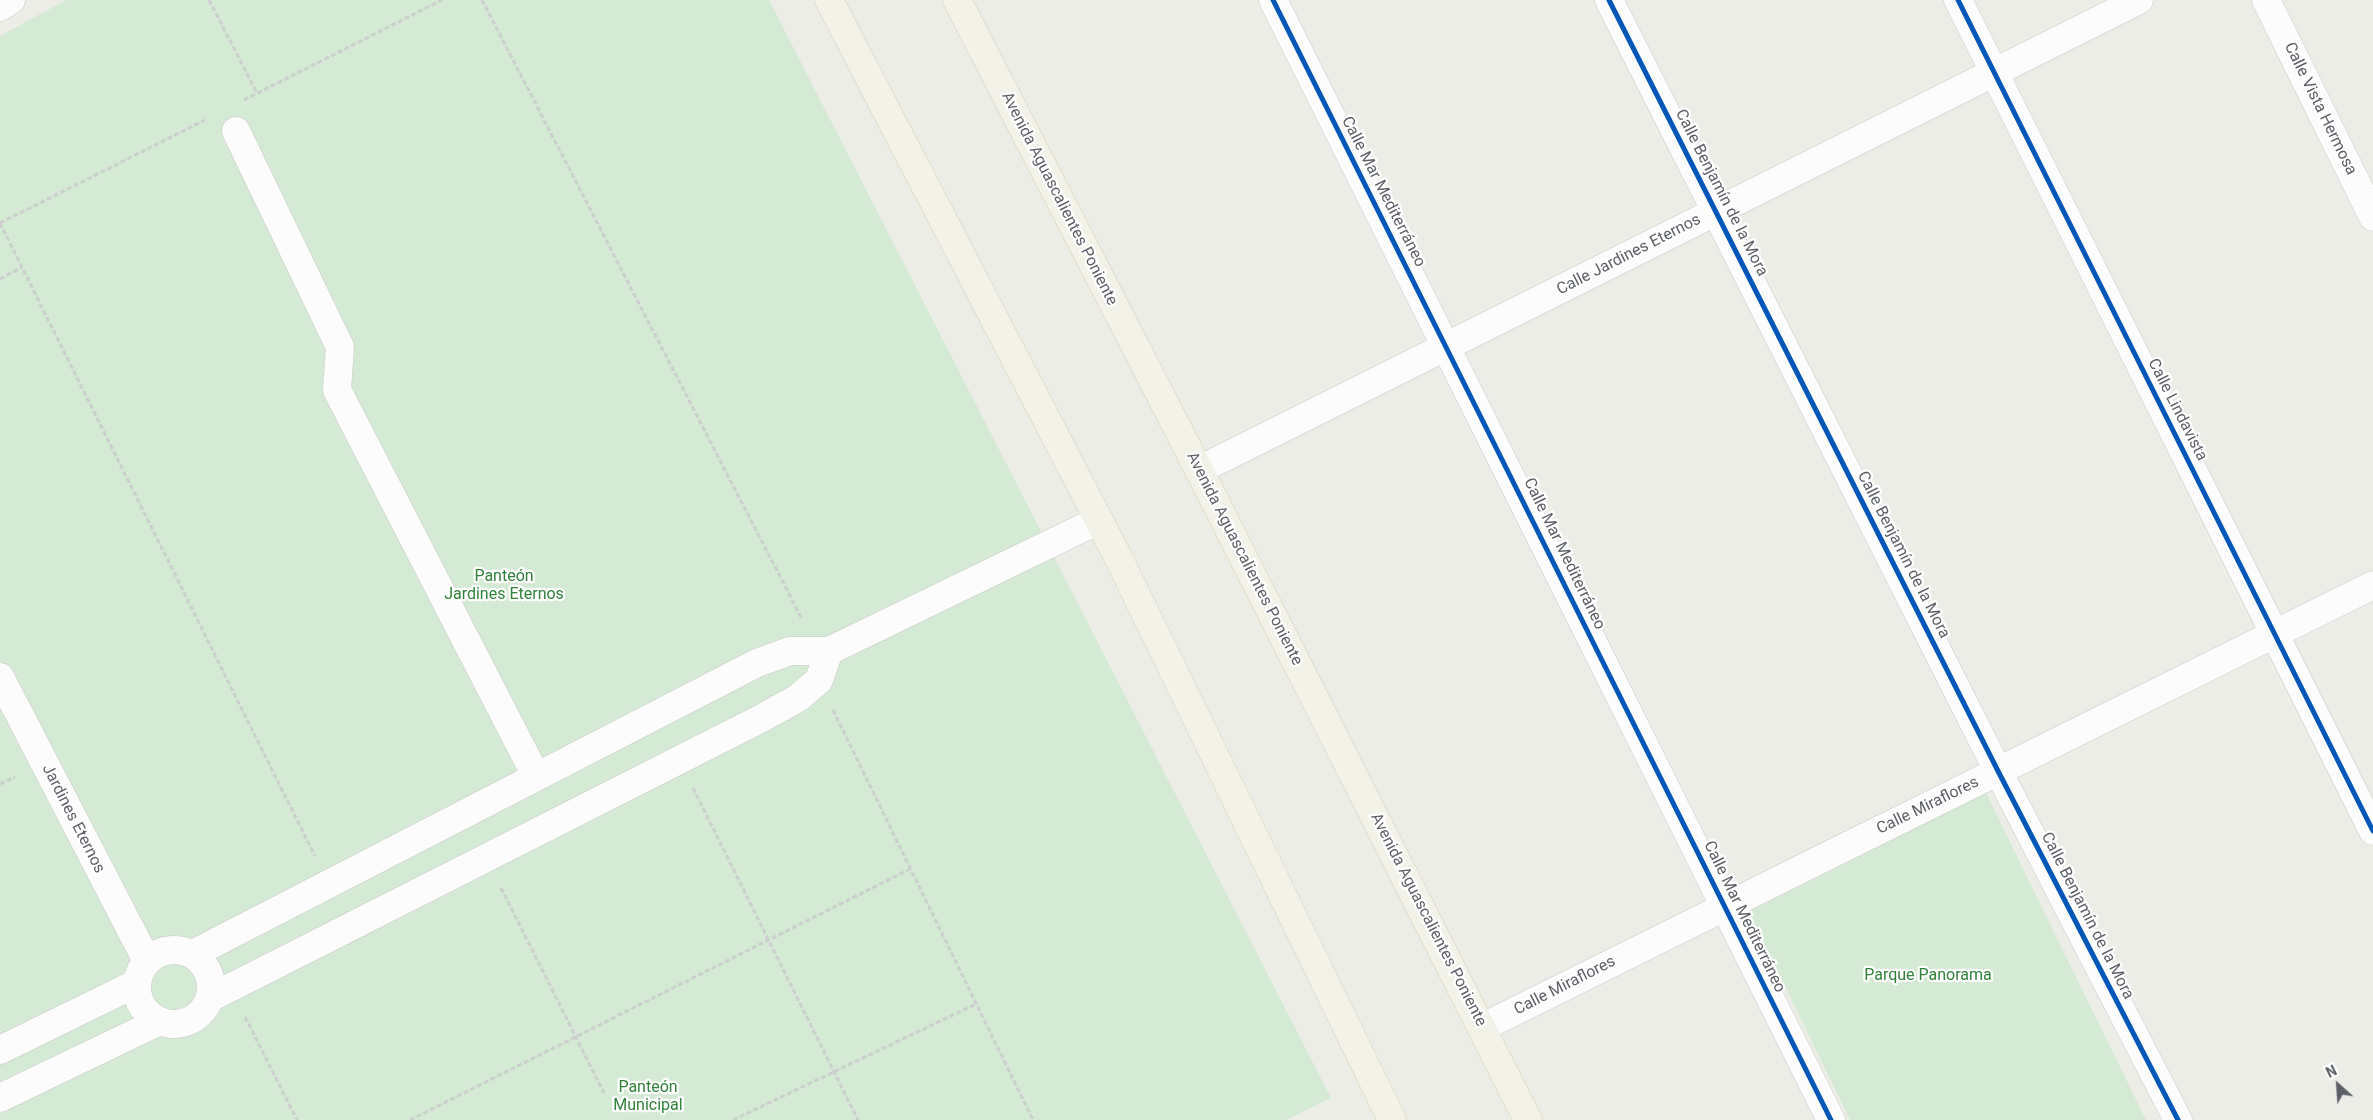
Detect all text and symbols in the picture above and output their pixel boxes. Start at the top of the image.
street label: Calle Vista Hermosa [2280,40,2360,178]
street label: Avenida Aguascalientes Poniente [997,89,1121,309]
street label: Calle Benjamín de la Mora [1670,106,1772,280]
street label: Calle Mar Mediterráneo [1337,114,1429,270]
street label: Calle Jardines Eternos [1554,210,1704,300]
street label: Calle Lindavista [2143,356,2211,464]
street label: Avenida Aguascalientes Poniente [1182,449,1306,669]
street label: Calle Benjamín de la Mora [1852,468,1954,642]
street label: Calle Mar Mediterráneo [1519,475,1609,633]
park label: Panteón Jardines Eternos [444,567,564,605]
street label: Jardines Eternos [37,761,109,877]
street label: Calle Miraflores [1874,773,1982,839]
street label: Avenida Aguascalientes Poniente [1366,810,1490,1030]
street label: Calle Benjamín de la Mora [2036,829,2138,1003]
street label: Calle Mar Mediterráneo [1699,838,1789,996]
street label: Calle Miraflores [1511,952,1619,1020]
park label: Parque Panorama [1864,966,1992,986]
north arrow [2313,1060,2363,1110]
text: N [2323,1062,2339,1081]
park label: Panteón Municipal [613,1078,683,1116]

